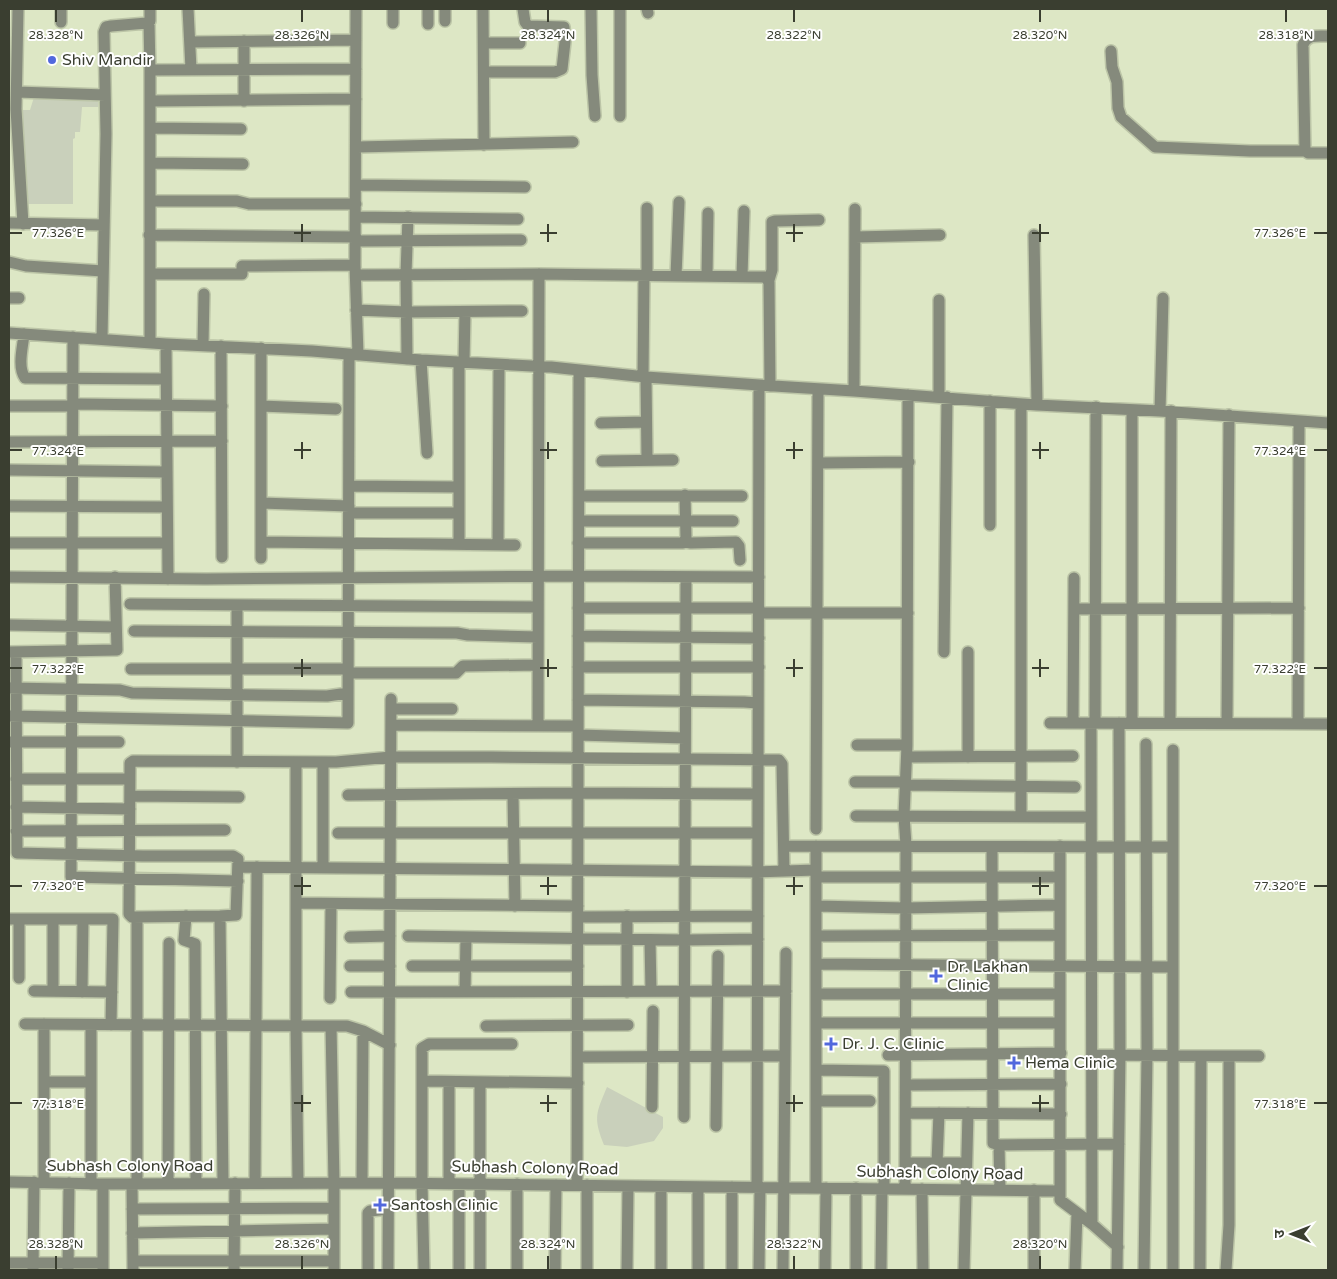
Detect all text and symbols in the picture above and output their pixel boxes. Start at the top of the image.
text: 28.328°N [29,28,83,42]
text: 28.326°N [275,28,329,42]
text: 28.324°N [521,28,575,42]
text: 28.322°N [767,28,821,42]
text: 28.320°N [1013,28,1067,42]
text: 28.318°N [1259,28,1313,42]
place label: Shiv Mandir [62,50,153,70]
marker: Shiv Mandir [46,54,58,66]
text: 77.326°E [32,226,84,240]
text: 77.326°E [1254,226,1306,240]
text: 77.324°E [32,444,85,458]
text: 77.324°E [1254,444,1307,458]
text: 77.322°E [32,662,85,676]
text: 77.322°E [1254,662,1307,676]
text: 77.320°E [32,879,85,893]
text: 77.320°E [1254,879,1307,893]
place label: Dr. Lakhan Clinic [947,957,1028,995]
marker: Dr. Lakhan Clinic [929,969,943,983]
place label: Dr. J. C. Clinic [842,1034,944,1054]
marker: Dr. J. C. Clinic [824,1037,838,1051]
place label: Hema Clinic [1025,1053,1115,1073]
marker: Hema Clinic [1007,1056,1021,1070]
text: 77.318°E [32,1097,85,1111]
text: 77.318°E [1254,1097,1307,1111]
street label: Subhash Colony Road [47,1156,213,1176]
street label: Subhash Colony Road [451,1157,619,1179]
street label: Subhash Colony Road [856,1162,1024,1184]
place label: Santosh Clinic [391,1195,498,1215]
marker: Santosh Clinic [373,1198,387,1212]
north arrow [1267,1209,1317,1259]
text: उ [1271,1229,1288,1238]
text: 28.328°N [29,1237,83,1251]
text: 28.326°N [275,1237,329,1251]
text: 28.324°N [521,1237,575,1251]
text: 28.322°N [767,1237,821,1251]
text: 28.320°N [1013,1237,1067,1251]

